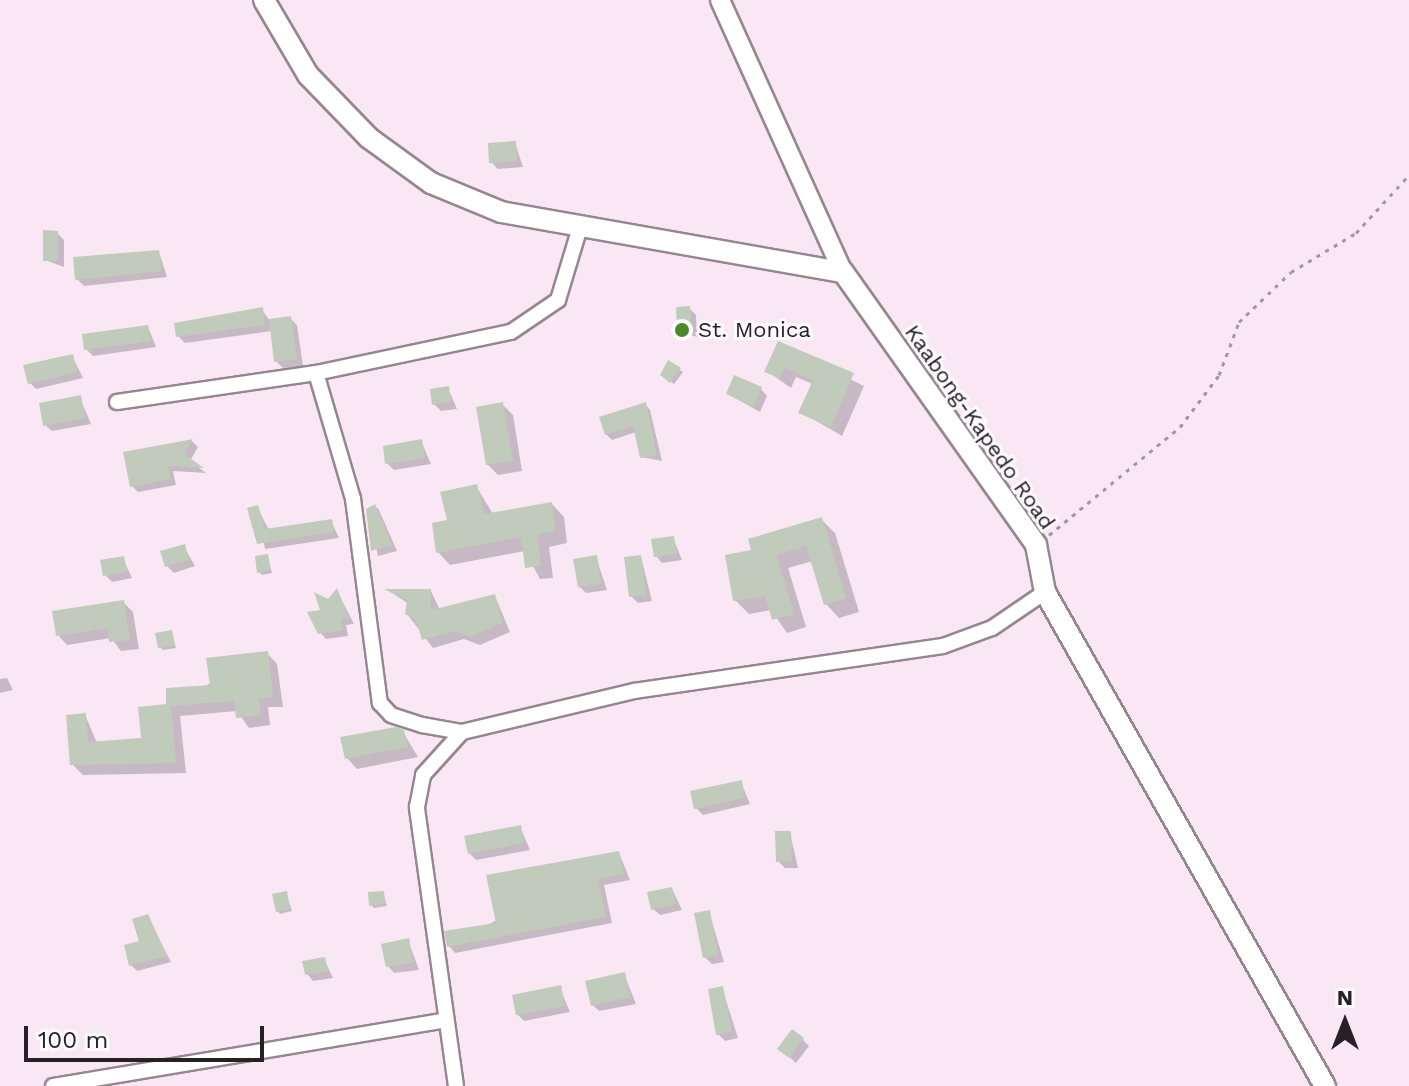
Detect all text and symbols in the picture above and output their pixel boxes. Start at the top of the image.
place label: St. Monica [698,317,811,343]
street label: Kaabong-Kapedo Road [899,320,1061,534]
marker: St. Monica [673,321,691,339]
north arrow [1305,982,1385,1062]
text: N [1337,985,1353,1010]
scale bar [28,1010,268,1060]
text: 100 m [38,1026,108,1054]

